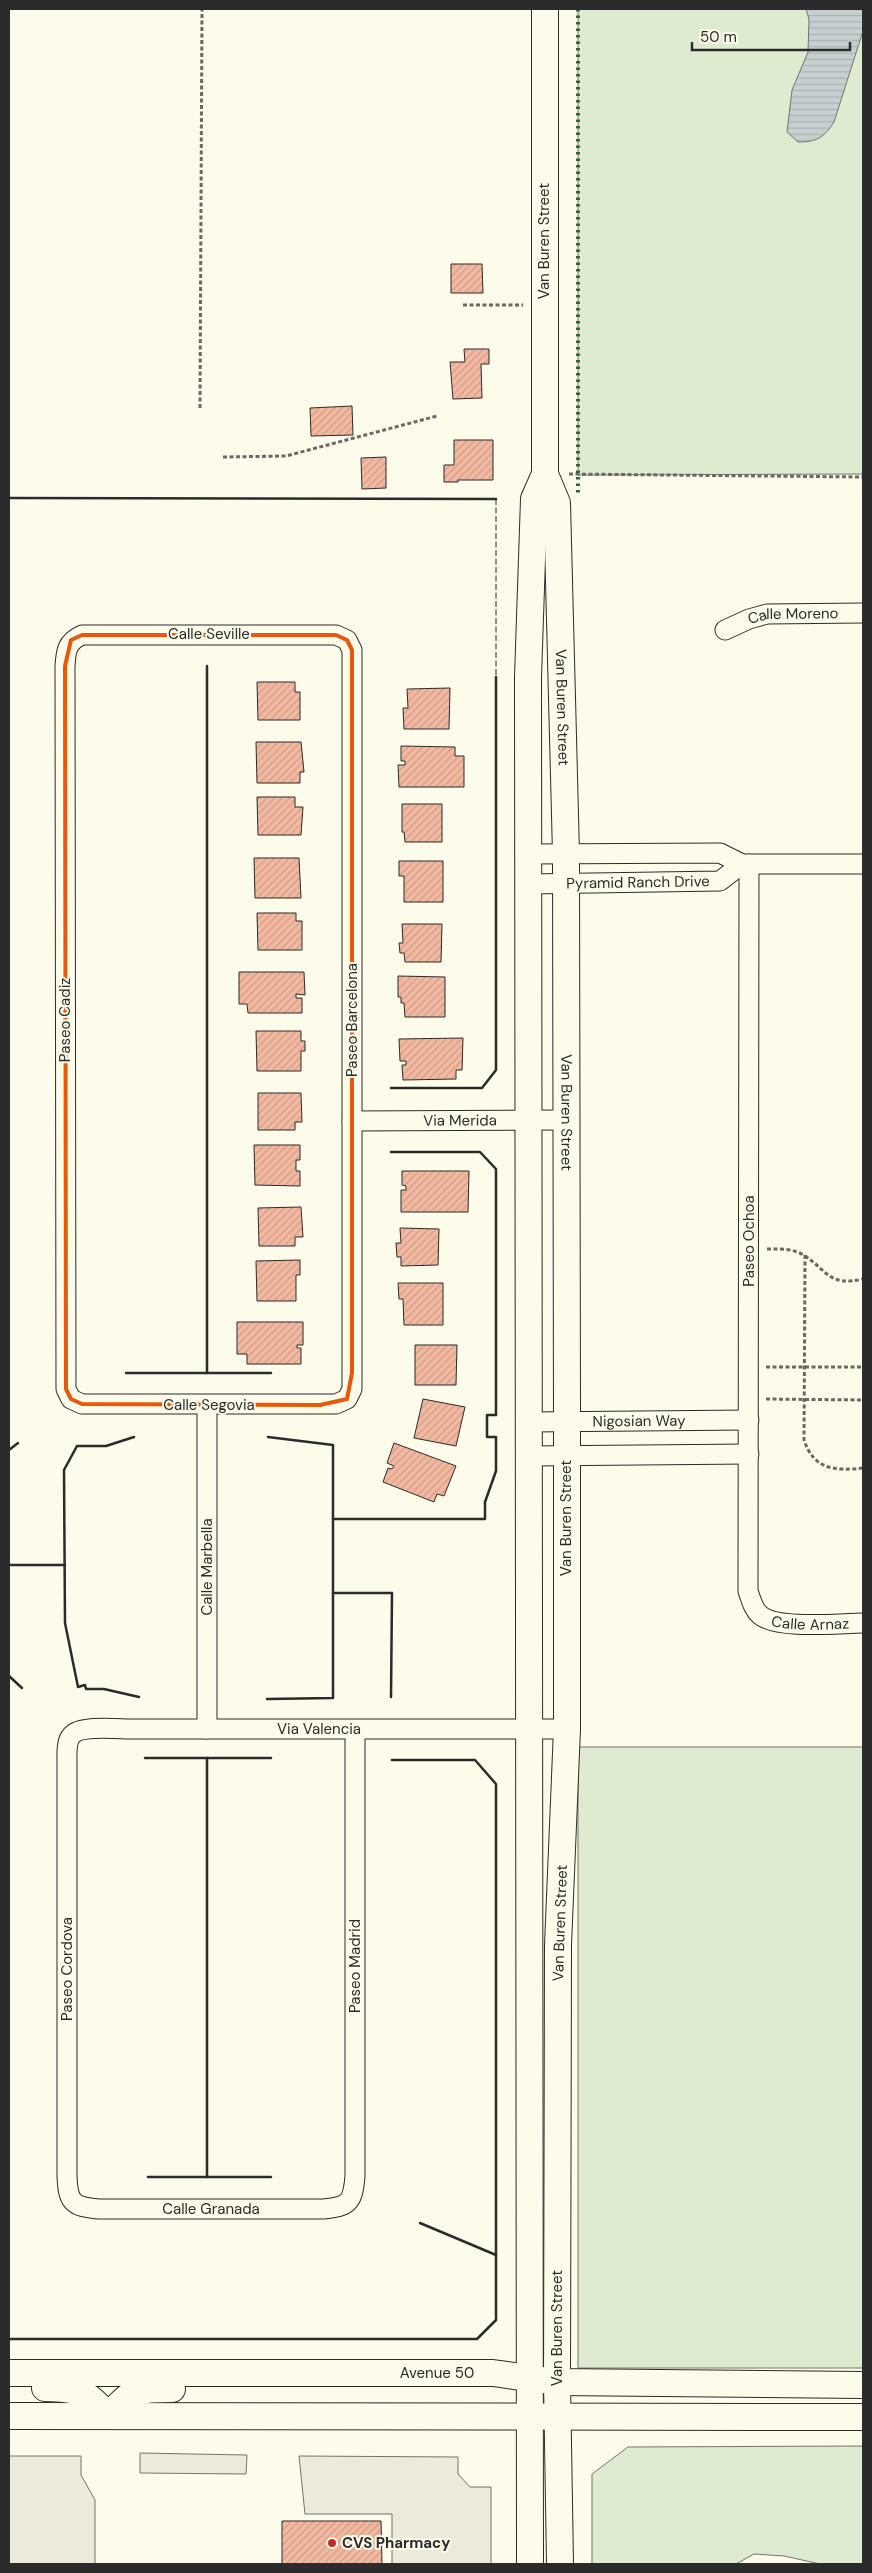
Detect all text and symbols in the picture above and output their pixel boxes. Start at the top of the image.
scale bar [692,20,850,52]
text: 50 m [700,27,737,47]
street label: Van Buren Street [534,183,554,299]
street label: Calle Moreno [745,603,839,629]
street label: Calle Seville [168,624,250,644]
street label: Van Buren Street [551,649,574,766]
street label: Pyramid Ranch Drive [566,871,710,893]
street label: Paseo Barcelona [342,963,362,1077]
street label: Paseo Cadiz [55,978,75,1062]
street label: Van Buren Street [556,1054,577,1171]
street label: Via Merida [423,1110,497,1131]
street label: Paseo Ochoa [739,1195,759,1287]
street label: Calle Segovia [163,1395,255,1415]
street label: Nigosian Way [592,1411,686,1431]
street label: Van Buren Street [556,1460,576,1576]
street label: Calle Marbella [197,1518,217,1616]
street label: Calle Arnaz [769,1611,850,1635]
street label: Via Valencia [277,1719,361,1739]
street label: Van Buren Street [548,1864,572,1982]
street label: Paseo Cordova [57,1917,77,2021]
street label: Paseo Madrid [345,1919,365,2013]
street label: Calle Granada [162,2199,260,2219]
street label: Van Buren Street [547,2270,567,2386]
street label: Avenue 50 [400,2363,474,2383]
place label: CVS Pharmacy [342,2533,450,2553]
marker: CVS Pharmacy [326,2537,338,2549]

